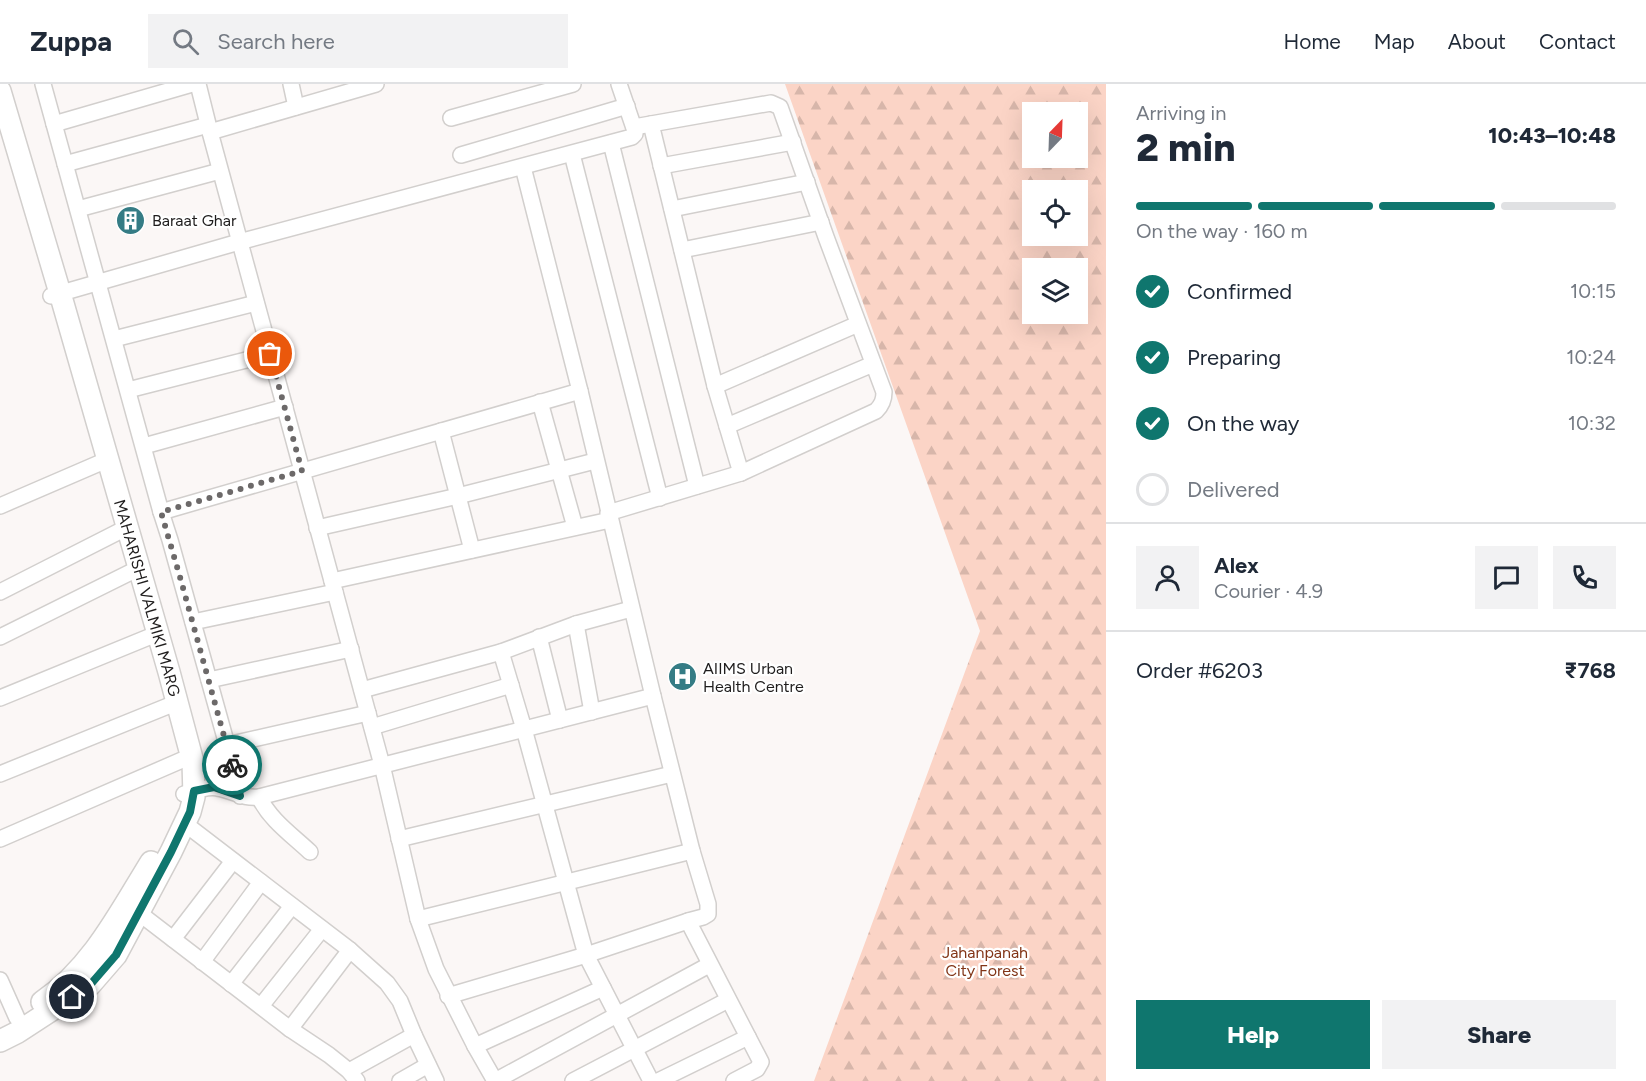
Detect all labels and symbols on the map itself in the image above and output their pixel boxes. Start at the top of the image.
north arrow [1022,102,1088,168]
building icon: Baraat Ghar [115,204,147,236]
place label: Baraat Ghar [152,211,237,230]
pin [244,328,295,379]
street label: MAHARISHI VALMIKI MARG [110,497,185,698]
place label: AIIMS Urban Health Centre [703,659,804,696]
hospital icon: AIIMS Urban Health Centre [666,661,698,693]
courier [202,735,262,795]
park label: Jahanpanah City Forest [942,943,1028,980]
pin [46,971,97,1022]

